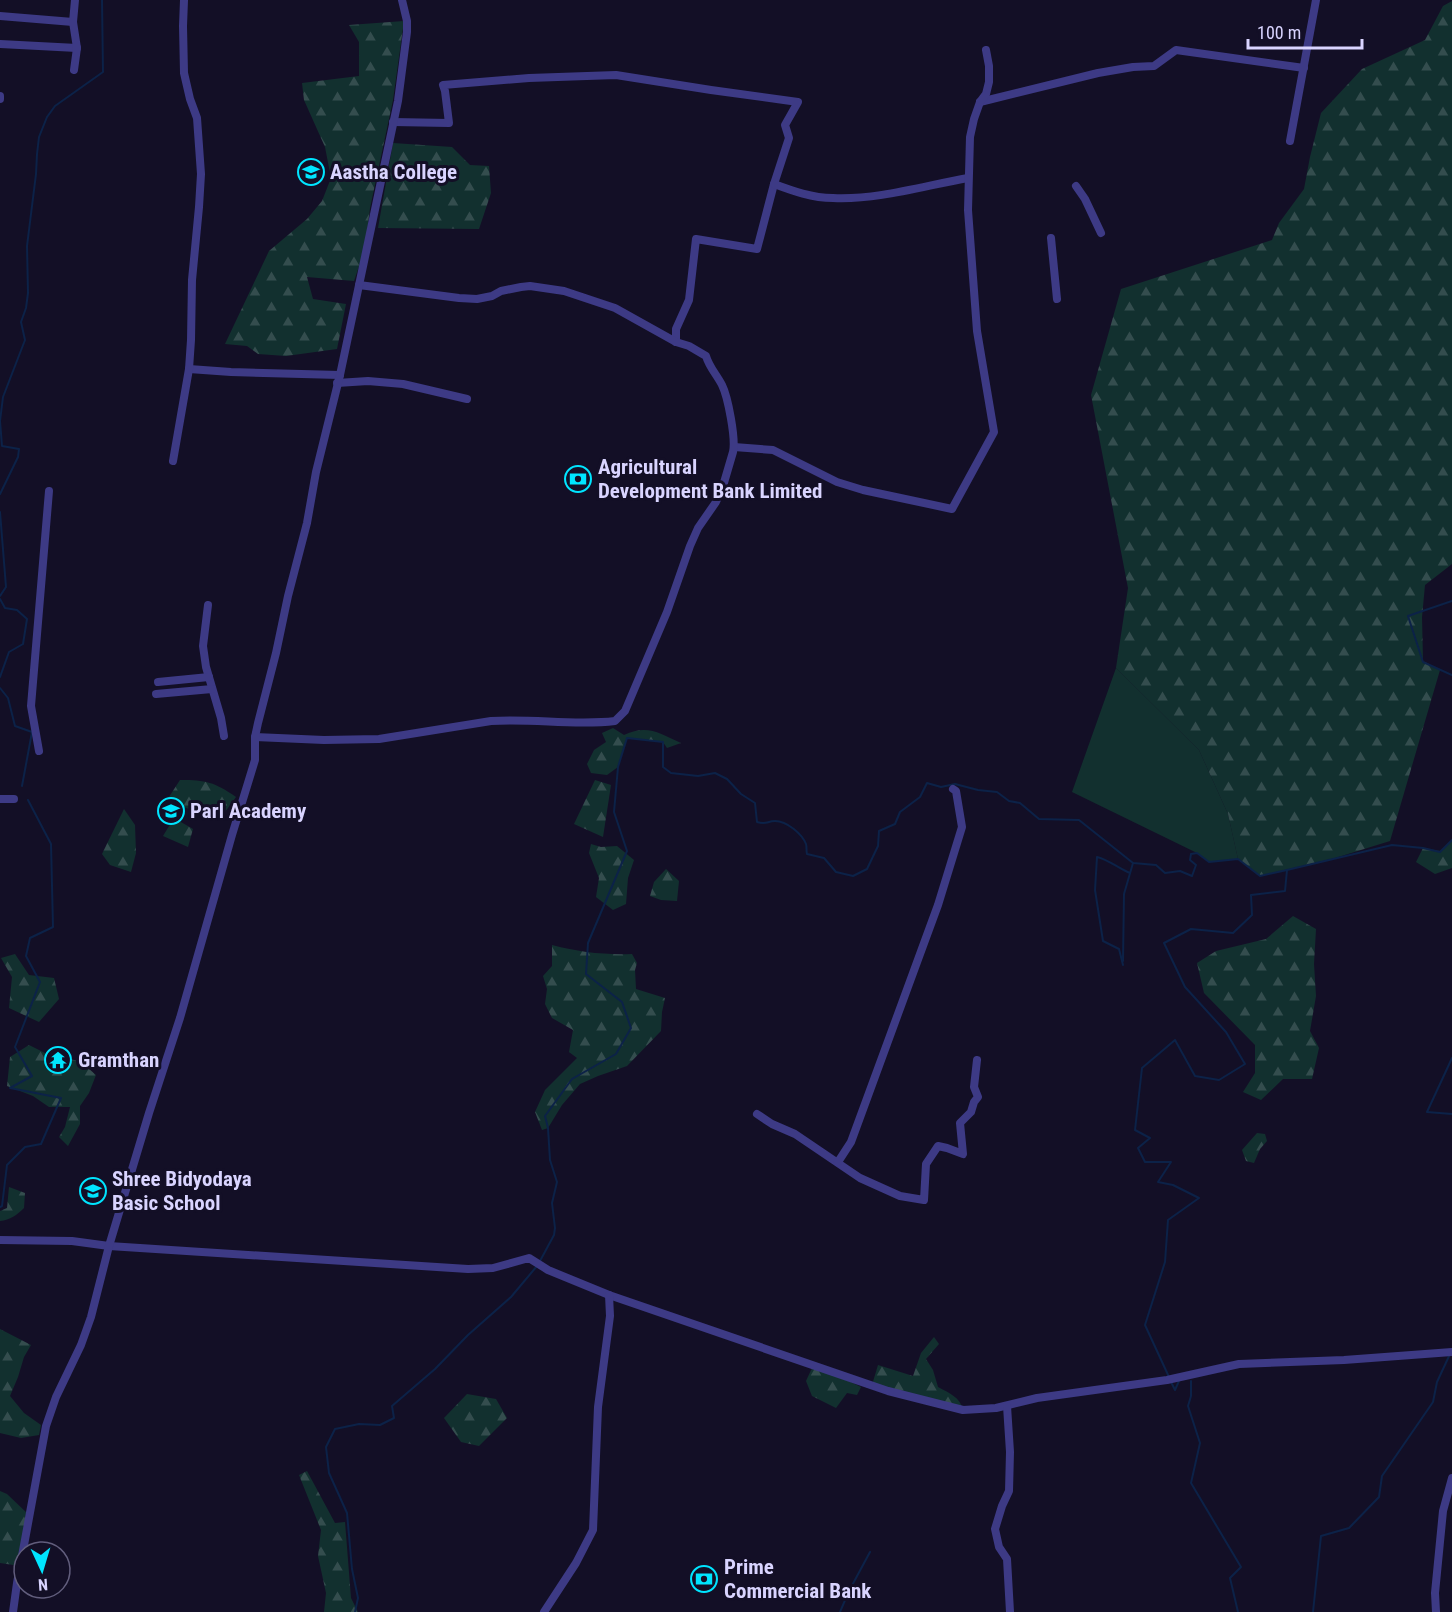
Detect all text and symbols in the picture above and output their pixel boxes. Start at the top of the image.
scale bar [1248,12,1362,50]
text: 100 m [1257,22,1301,43]
school or university icon: Aastha College [296,157,326,187]
place label: Aastha College [330,160,457,184]
place label: Agricultural Development Bank Limited [598,455,823,503]
bank icon: Agricultural Development Bank Limited [563,464,593,494]
school or university icon: Parl Academy [156,796,186,826]
place label: Parl Academy [190,799,307,823]
temple icon: Gramthan [43,1045,73,1075]
place label: Gramthan [78,1048,159,1072]
place label: Shree Bidyodaya Basic School [112,1167,252,1215]
school or university icon: Shree Bidyodaya Basic School [78,1176,108,1206]
north arrow [12,1540,72,1600]
place label: Prime Commercial Bank [724,1555,872,1603]
bank icon: Prime Commercial Bank [689,1564,719,1594]
text: N [37,1575,49,1594]

